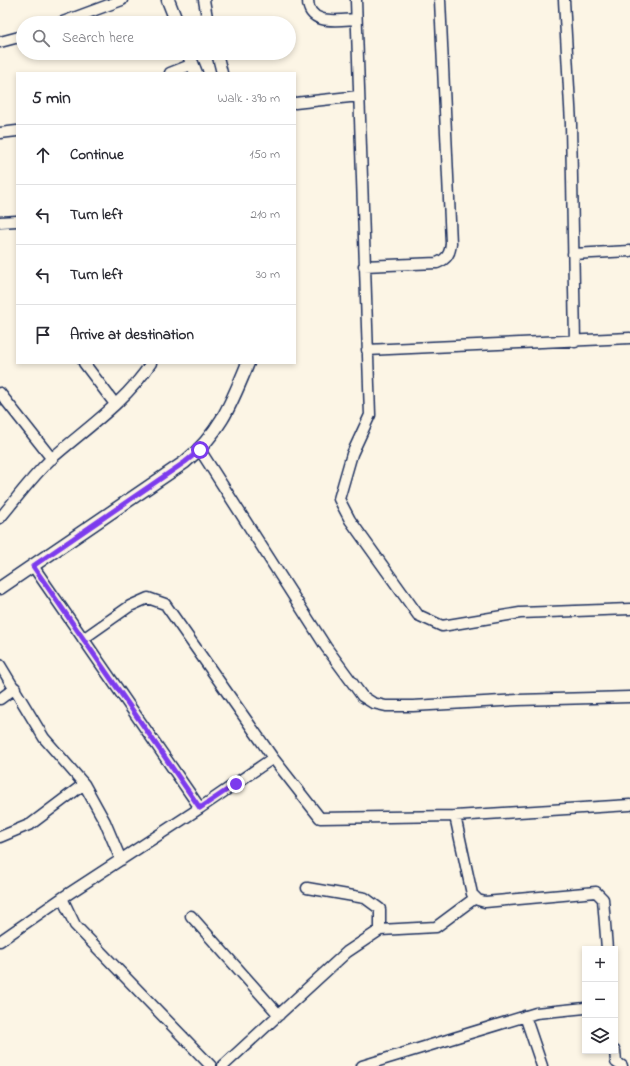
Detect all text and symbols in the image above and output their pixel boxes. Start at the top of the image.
search box [16,16,296,60]
icon: search [30,27,52,49]
text: Search here [62,27,134,49]
text: 5 min [32,86,71,111]
text: Walk · 390 m [218,89,280,108]
icon: ahead [32,144,54,166]
text: Continue [70,144,124,166]
text: 150 m [249,145,280,164]
icon: left [32,204,54,226]
text: Turn left [70,204,123,226]
text: 210 m [250,205,280,224]
icon: left [32,264,54,286]
text: Turn left [70,264,123,286]
text: 30 m [256,265,280,284]
icon: arrive [32,324,54,346]
text: Arrive at destination [70,324,194,346]
route start [191,441,209,459]
route end [227,775,245,793]
map controls [582,946,618,1054]
button: + [582,946,618,982]
button: − [582,982,618,1018]
button: layers [582,1018,618,1054]

